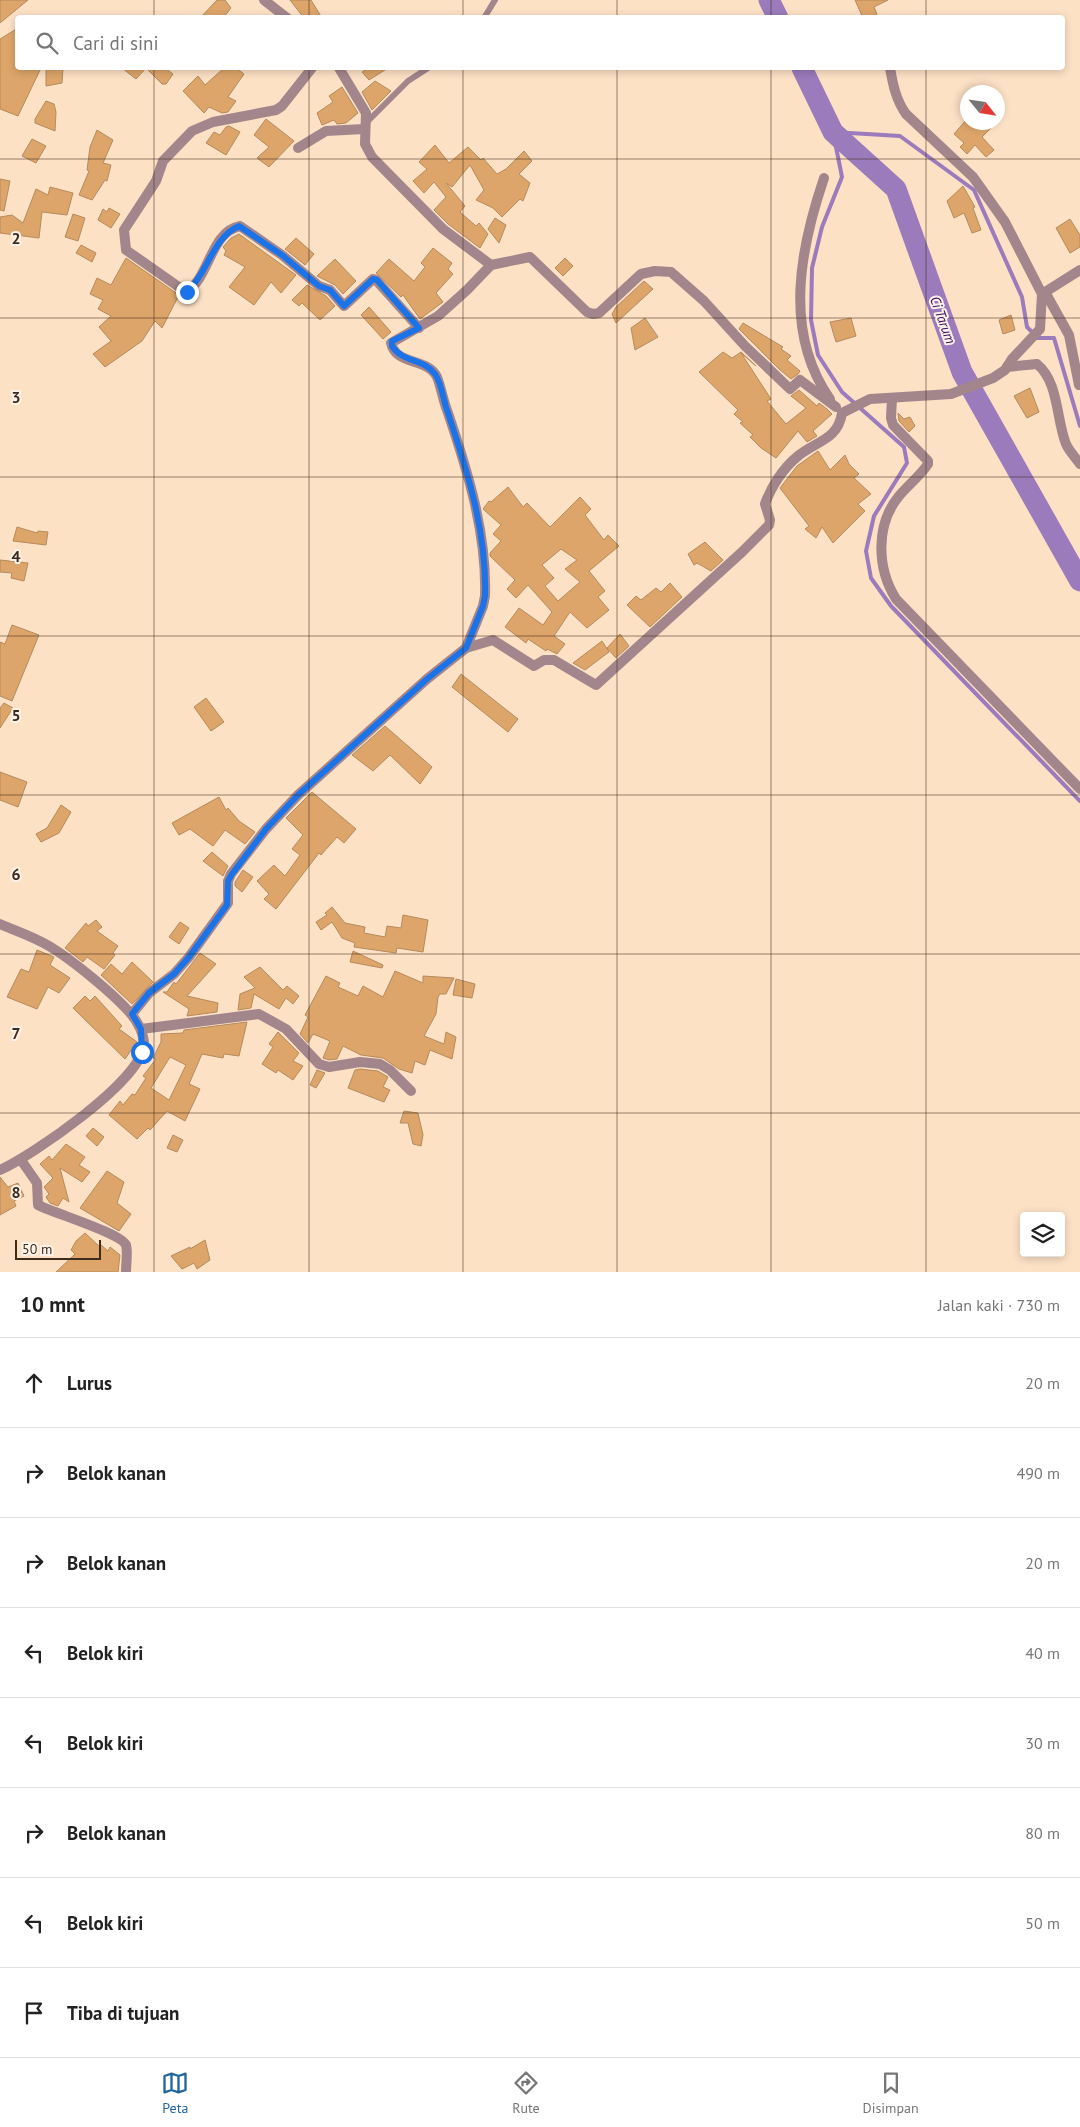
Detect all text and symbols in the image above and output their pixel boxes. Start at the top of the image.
search box [15,15,1065,70]
icon: search [33,29,61,57]
text: Cari di sini [73,31,159,55]
north arrow [960,85,1005,130]
text: 2 [11,228,21,248]
route end [176,281,199,304]
water label: Ci Tarum [926,294,960,347]
text: 3 [11,387,21,407]
text: 4 [11,546,21,566]
text: 5 [11,705,21,725]
text: 6 [11,864,21,884]
text: 7 [11,1023,21,1043]
route start [131,1041,154,1064]
text: 8 [11,1182,21,1202]
map controls [1020,1212,1065,1257]
button: layers [1020,1212,1065,1257]
scale bar [15,1237,101,1260]
text: 50 m [22,1240,52,1258]
text: 10 mnt [20,1291,85,1318]
text: Jalan kaki · 730 m [938,1295,1060,1315]
icon: ahead [20,1369,48,1397]
text: Lurus [67,1371,112,1395]
text: 20 m [1025,1373,1060,1393]
icon: right [20,1459,48,1487]
text: Belok kanan [67,1461,166,1485]
text: 490 m [1017,1463,1060,1483]
icon: right [20,1549,48,1577]
text: Belok kanan [67,1551,166,1575]
text: 20 m [1025,1553,1060,1573]
icon: left [20,1639,48,1667]
text: Belok kiri [67,1641,143,1665]
text: 40 m [1025,1643,1060,1663]
icon: left [20,1729,48,1757]
text: Belok kiri [67,1731,143,1755]
text: 30 m [1025,1733,1060,1753]
icon: right [20,1819,48,1847]
text: Belok kanan [67,1821,166,1845]
text: 80 m [1025,1823,1060,1843]
icon: left [20,1909,48,1937]
text: Belok kiri [67,1911,143,1935]
text: 50 m [1025,1913,1060,1933]
icon: arrive [20,1999,48,2027]
text: Tiba di tujuan [67,2001,179,2025]
tab: Peta [161,2069,189,2117]
tab: Rute [512,2069,540,2117]
tab: Disimpan [863,2069,919,2117]

